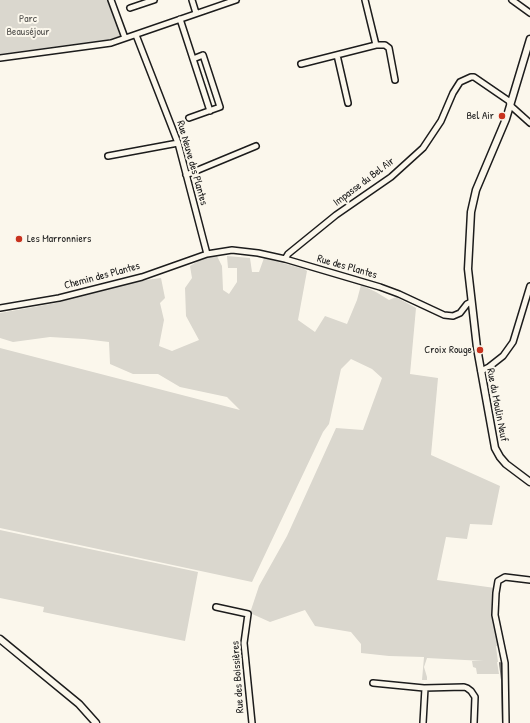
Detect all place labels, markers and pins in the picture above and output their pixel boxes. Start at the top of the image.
place label: Bel Air [467,109,494,123]
marker: Bel Air [497,111,507,121]
place label: Les Marronniers [27,232,91,246]
marker: Les Marronniers [14,234,24,244]
place label: Croix Rouge [424,343,472,357]
marker: Croix Rouge [475,345,485,355]

